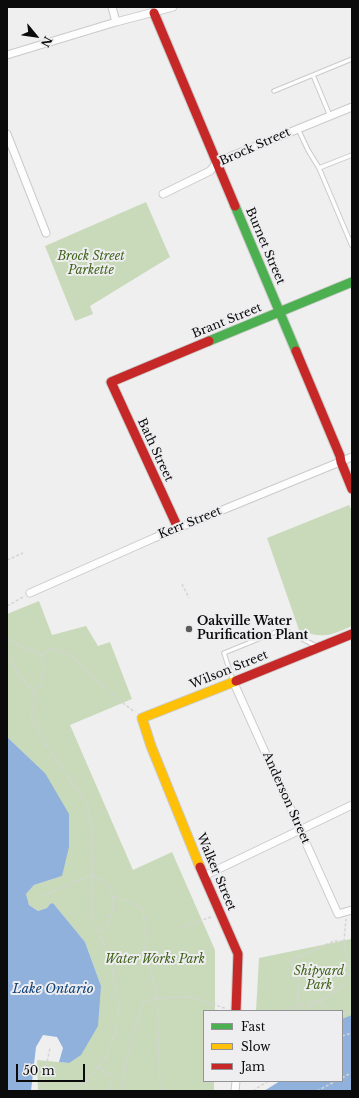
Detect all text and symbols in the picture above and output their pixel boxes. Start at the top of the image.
north arrow [16,16,56,56]
text: N [38,34,55,50]
street label: Brock Street [217,125,293,169]
street label: Burnet Street [242,205,288,287]
park label: Brock Street Parkette [57,250,125,278]
street label: Brant Street [190,300,264,342]
street label: Bath Street [134,416,176,484]
street label: Kerr Street [156,504,224,542]
place label: Oakville Water Purification Plant [197,615,308,643]
marker: Oakville Water Purification Plant [184,624,194,634]
street label: Wilson Street [188,648,270,692]
street label: Anderson Street [259,750,313,846]
street label: Walker Street [193,831,239,913]
park label: Water Works Park [105,953,205,967]
park label: Shipyard Park [294,965,344,993]
water label: Lake Ontario [13,981,93,997]
legend [203,1010,343,1082]
text: Fast [241,1019,265,1034]
text: Slow [241,1039,270,1054]
scale bar [18,1056,87,1082]
text: Jam [241,1059,265,1074]
text: 50 m [23,1063,55,1078]

